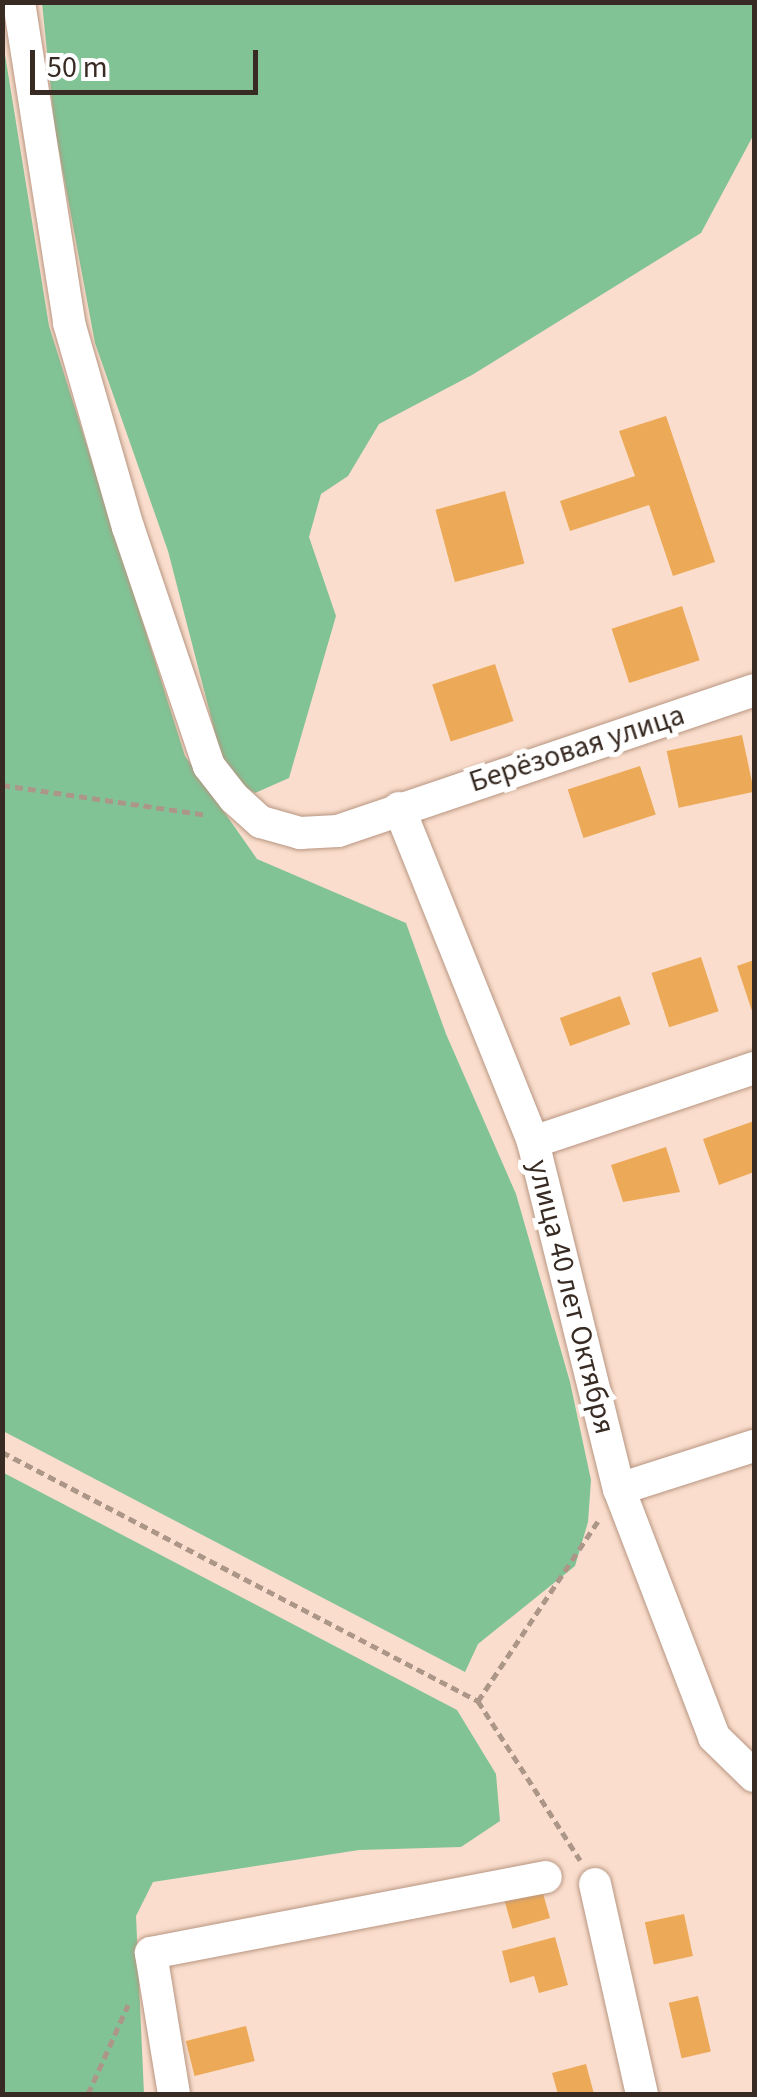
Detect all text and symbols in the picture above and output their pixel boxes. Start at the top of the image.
scale bar [35,30,262,92]
text: 50 m [47,46,108,89]
street label: Берёзовая улица [465,697,689,801]
street label: улица 40 лет Октября [519,1156,623,1438]

